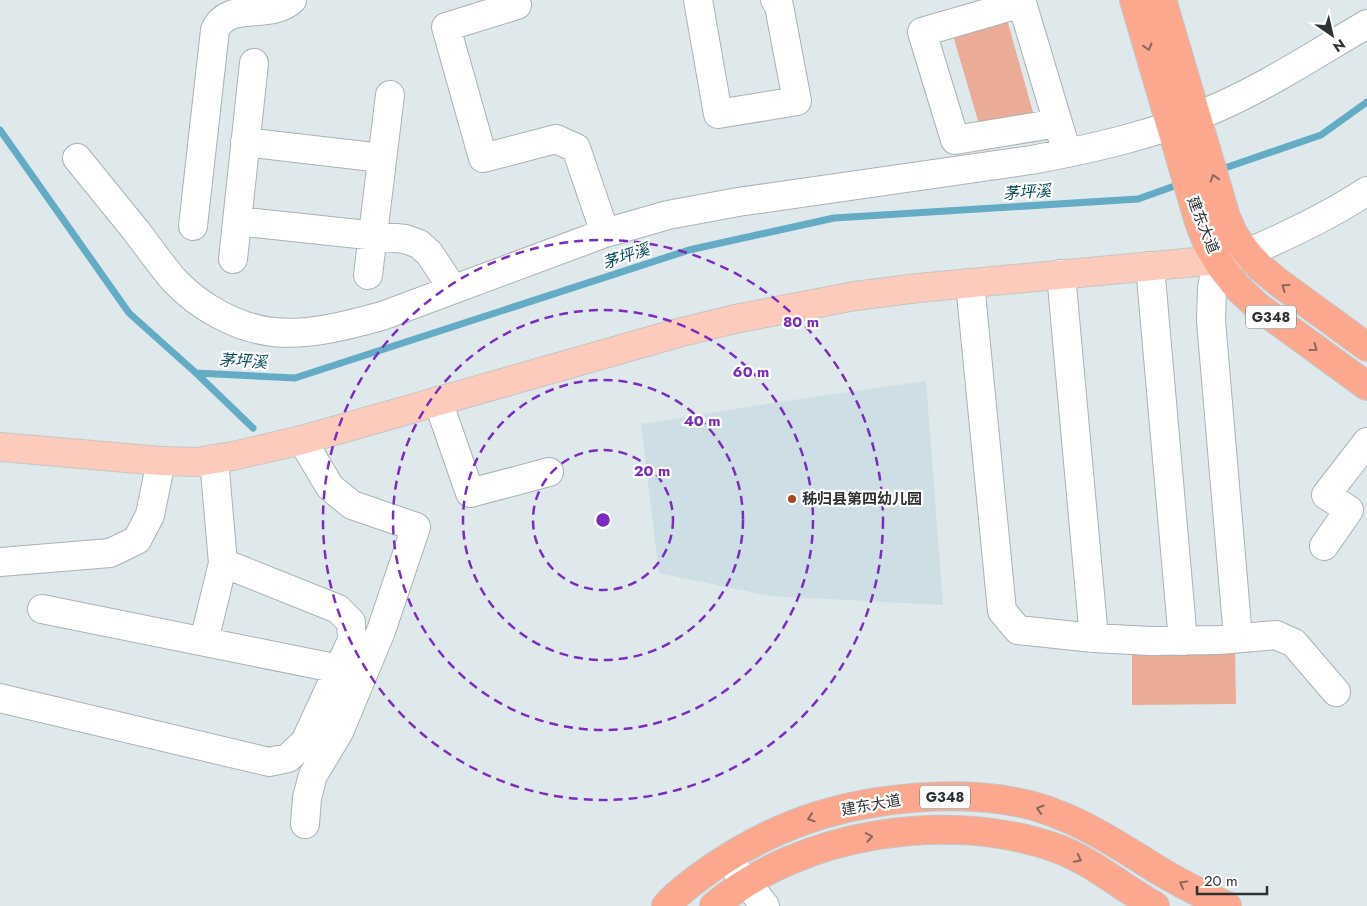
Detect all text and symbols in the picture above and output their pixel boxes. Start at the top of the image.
north arrow [1307,10,1357,60]
text: N [1329,34,1349,57]
one-way arrow [1142,42,1152,50]
one-way arrow [1210,175,1220,183]
water label: 茅坪溪 [1002,179,1054,205]
street label: 建东大道 [1182,193,1224,257]
water label: 茅坪溪 [600,237,654,274]
one-way arrow [1282,285,1291,293]
road number: G348 [1246,306,1296,328]
text: 80 m [783,311,819,333]
one-way arrow [1308,342,1318,351]
water label: 茅坪溪 [218,348,270,374]
text: 60 m [733,361,769,383]
text: 40 m [683,410,721,432]
text: 20 m [634,460,670,482]
place label: 秭归县第四幼儿园 [802,488,922,510]
marker: 秭归县第四幼儿园 [786,493,798,505]
centre of rings [594,511,612,529]
road number: G348 [920,786,970,809]
street label: 建东大道 [840,789,902,821]
one-way arrow [1037,804,1045,814]
one-way arrow [807,813,816,823]
one-way arrow [864,833,873,843]
one-way arrow [1073,853,1082,863]
scale bar [1197,864,1267,896]
text: 20 m [1204,870,1238,892]
one-way arrow [1180,880,1189,890]

